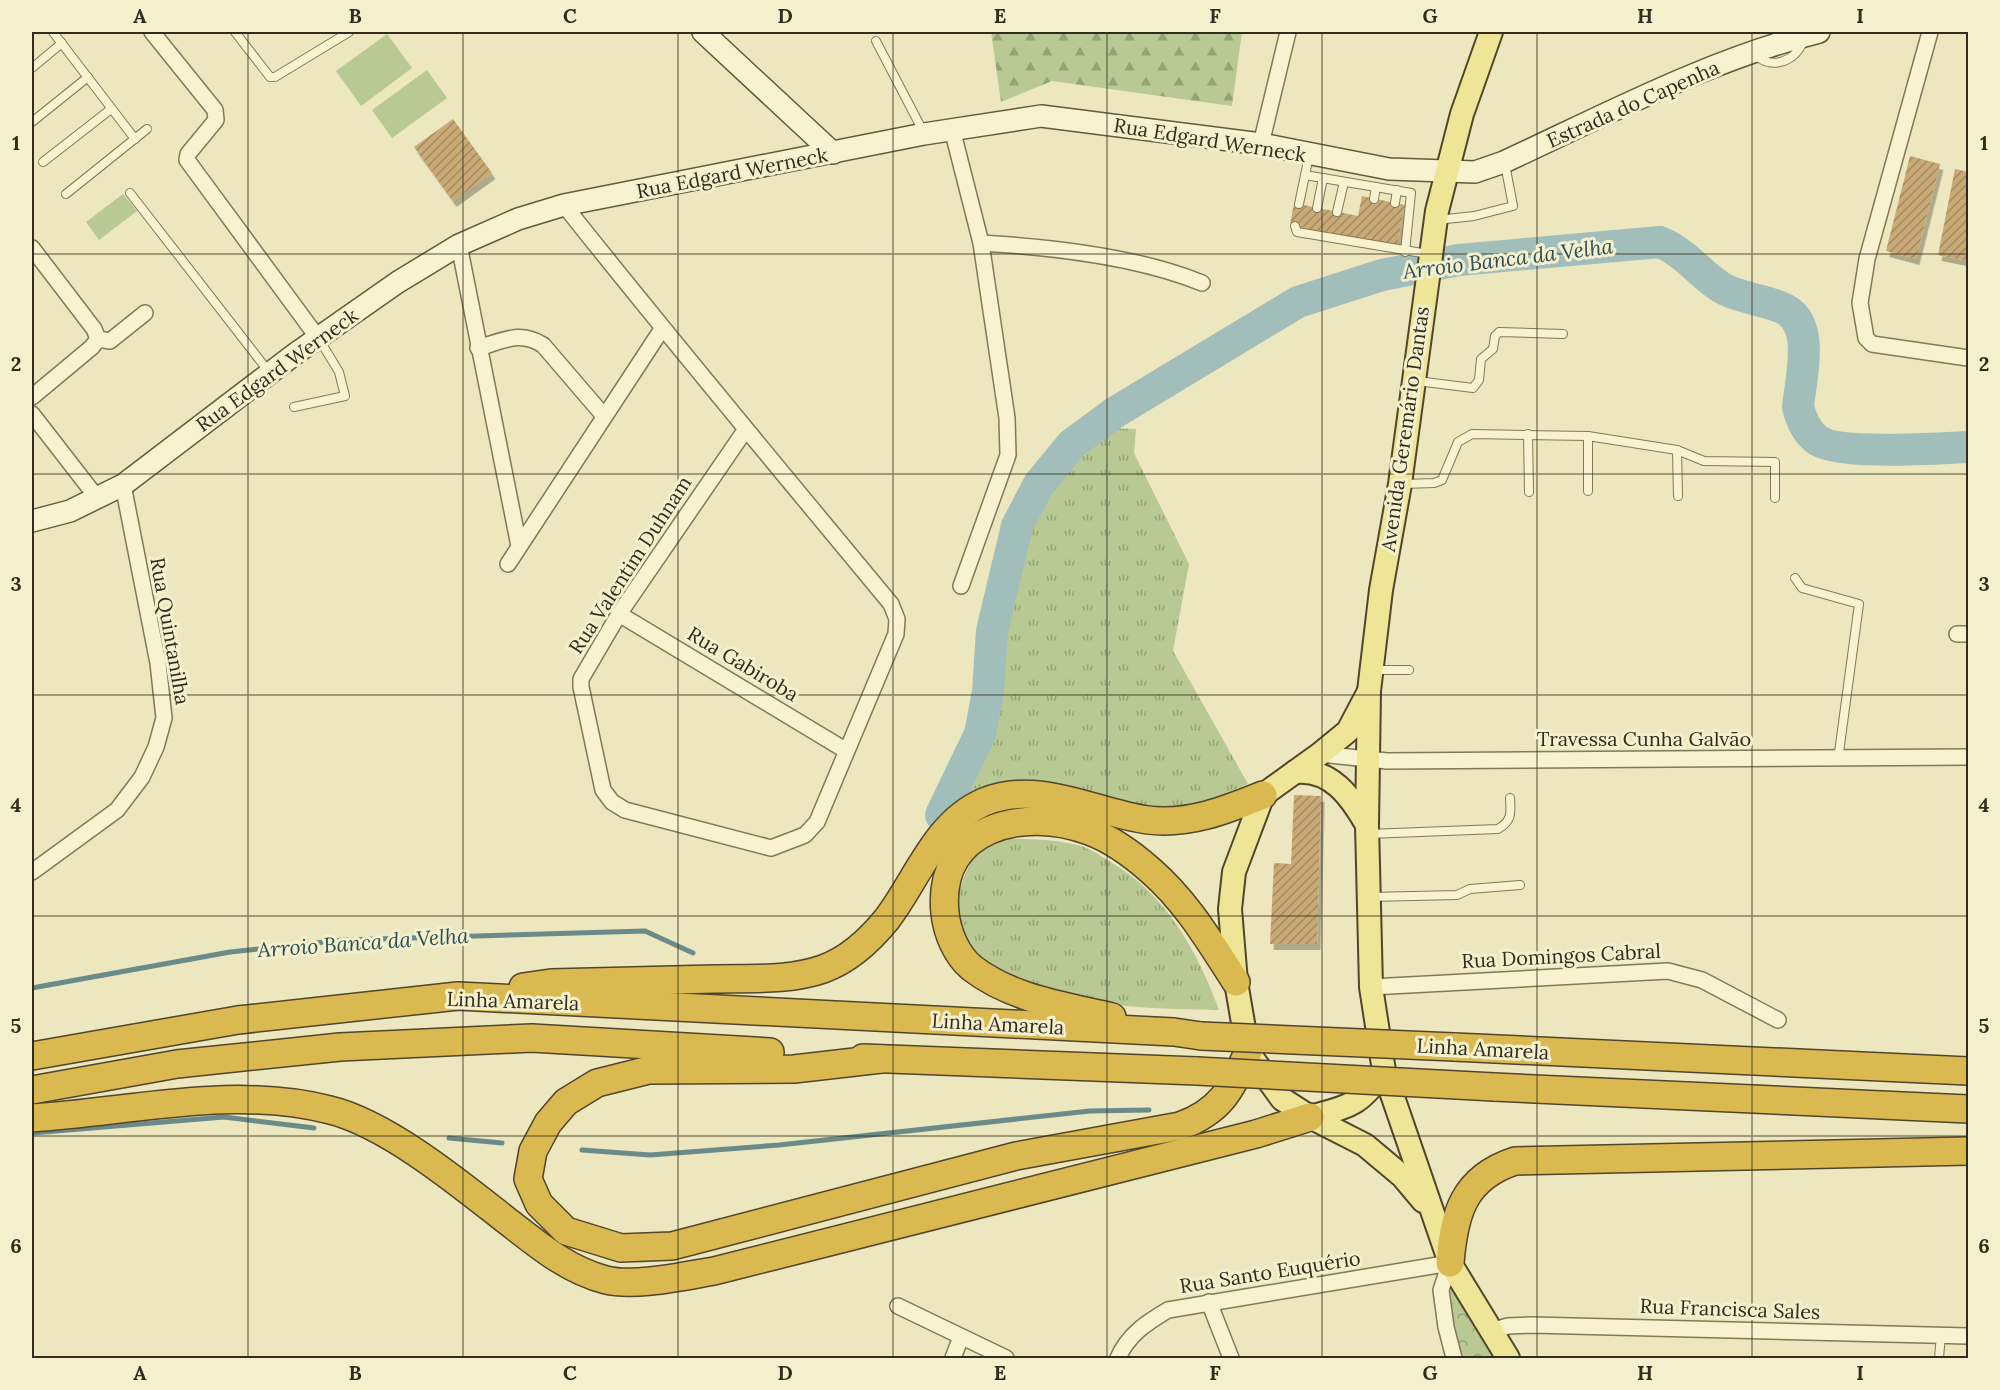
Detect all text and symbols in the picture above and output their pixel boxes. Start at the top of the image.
text: A [133,3,147,28]
text: B [348,3,362,28]
text: C [563,3,577,28]
text: D [777,3,793,28]
text: E [994,3,1006,28]
text: F [1209,3,1221,28]
text: G [1422,3,1438,28]
text: H [1637,3,1653,28]
text: I [1856,3,1864,28]
street label: Estrada do Capenha [1543,54,1723,153]
street label: Rua Edgard Werneck [1112,112,1308,167]
text: 1 [12,130,20,155]
text: 1 [1980,130,1988,155]
street label: Rua Edgard Werneck [634,142,830,203]
water label: Arroio Banca da Velha [1400,232,1615,285]
street label: Rua Edgard Werneck [191,302,363,437]
street label: Avenida Geremário Dantas [1375,305,1434,554]
text: 2 [11,351,21,376]
text: 2 [1979,351,1989,376]
street label: Rua Valentim Duhnam [563,471,696,658]
street label: Rua Quintanilha [145,555,196,706]
text: 3 [10,571,22,596]
text: 3 [1978,571,1990,596]
street label: Rua Gabiroba [683,621,803,706]
street label: Travessa Cunha Galvão [1537,726,1751,751]
text: 4 [11,792,22,817]
text: 4 [1979,792,1990,817]
water label: Arroio Banca da Velha [256,922,470,963]
street label: Rua Domingos Cabral [1461,938,1661,973]
street label: Linha Amarela [446,986,580,1015]
street label: Linha Amarela [931,1008,1065,1039]
text: 5 [11,1013,22,1038]
text: 5 [1979,1013,1990,1038]
street label: Linha Amarela [1416,1033,1550,1064]
text: 6 [10,1233,22,1258]
text: 6 [1978,1233,1990,1258]
street label: Rua Santo Euquério [1178,1245,1362,1298]
street label: Rua Francisca Sales [1639,1293,1821,1324]
text: A [133,1360,147,1385]
text: B [348,1360,362,1385]
text: C [563,1360,577,1385]
text: D [777,1360,793,1385]
text: E [994,1360,1006,1385]
text: F [1209,1360,1221,1385]
text: G [1422,1360,1438,1385]
text: H [1637,1360,1653,1385]
text: I [1856,1360,1864,1385]

